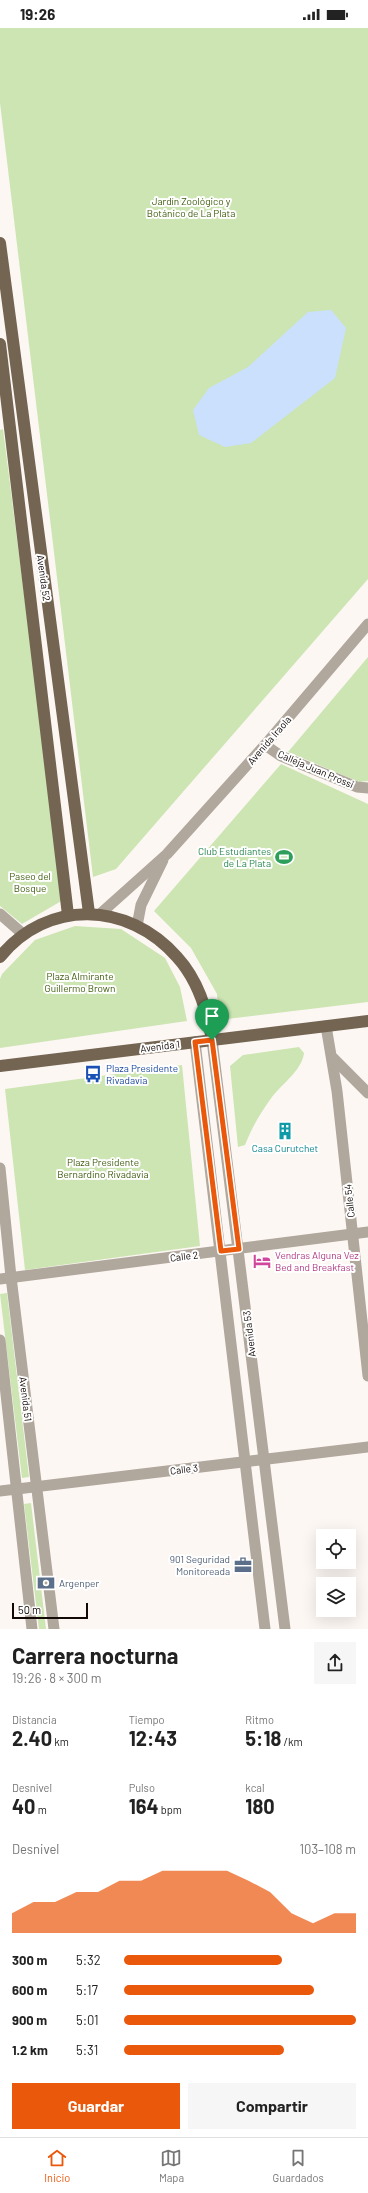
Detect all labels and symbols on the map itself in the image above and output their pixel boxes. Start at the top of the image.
park label: Jardín Zoológico y Botánico de La Plata [147,195,235,219]
street label: Avenida 52 [35,554,53,602]
street label: Avenida Iraola [245,713,293,767]
street label: Calleja Juan Prossi [276,748,356,790]
place label: Club Estudiantes de La Plata [198,845,271,869]
sports icon: Club Estudiantes de La Plata [274,847,294,867]
park label: Paseo del Bosque [9,870,51,894]
park label: Plaza Almirante Guillermo Brown [45,970,115,994]
pin [195,999,229,1040]
street label: Avenida 1 [140,1038,180,1054]
place label: Plaza Presidente Rivadavia [106,1062,178,1086]
bus stop icon: Plaza Presidente Rivadavia [83,1064,103,1084]
building icon: Casa Curutchet [275,1121,295,1141]
place label: Casa Curutchet [252,1142,319,1154]
park label: Plaza Presidente Bernardino Rivadavia [57,1156,149,1180]
street label: Calle 54 [341,1184,357,1218]
street label: Calle 2 [169,1248,199,1264]
place label: Vendras Alguna Vez Bed and Breakfast [275,1249,359,1273]
hotel icon: Vendras Alguna Vez Bed and Breakfast [252,1251,272,1271]
street label: Avenida 53 [240,1310,258,1358]
street label: Avenida 51 [17,1376,35,1422]
street label: Calle 3 [169,1461,199,1477]
place label: 901 Seguridad Monitoreada [170,1553,230,1577]
office icon: 901 Seguridad Monitoreada [233,1555,253,1575]
bank icon: Argenper [36,1573,56,1593]
place label: Argenper [59,1577,99,1589]
scale bar [12,1601,88,1620]

